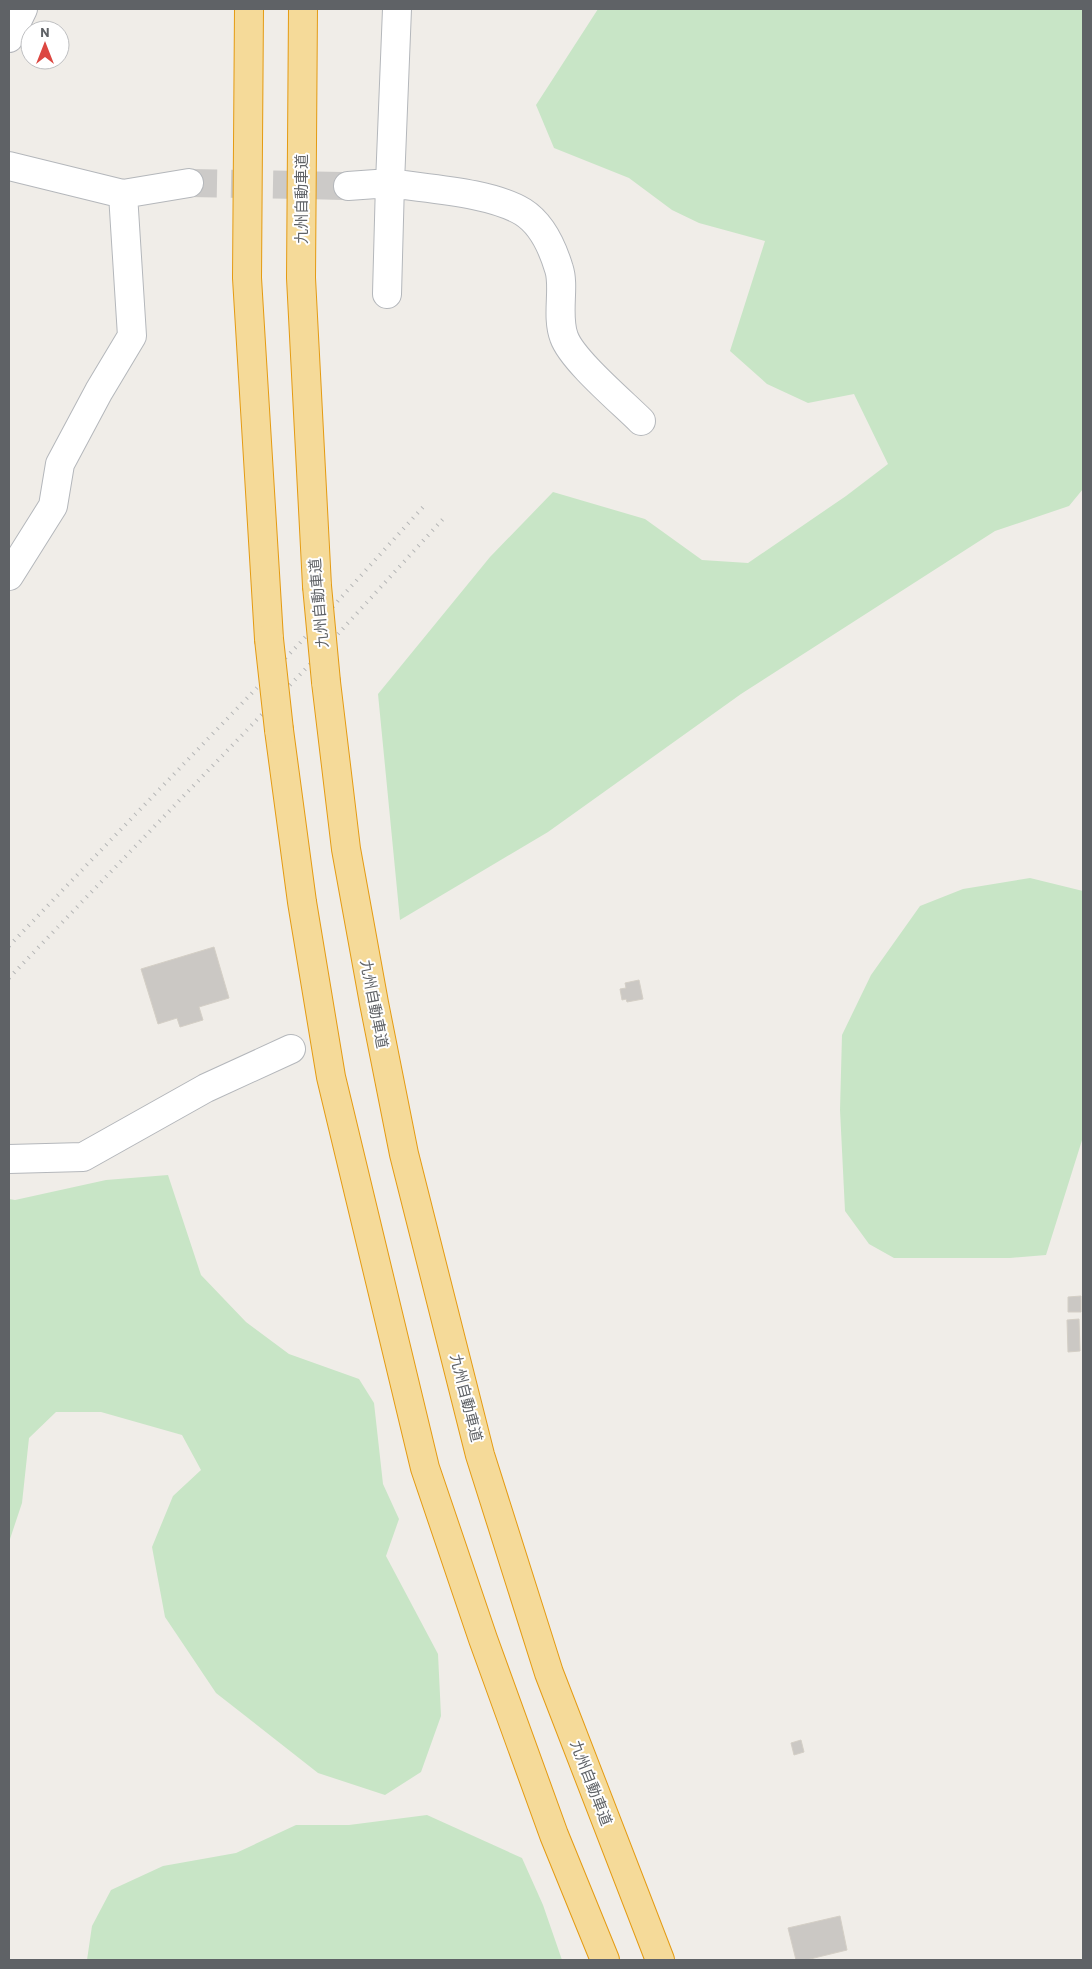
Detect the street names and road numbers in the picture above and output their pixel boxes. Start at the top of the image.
street label: 九州自動車道 [292,154,310,244]
street label: 九州自動車道 [305,557,331,649]
street label: 九州自動車道 [358,958,392,1050]
street label: 九州自動車道 [447,1352,487,1444]
street label: 九州自動車道 [567,1737,616,1828]

